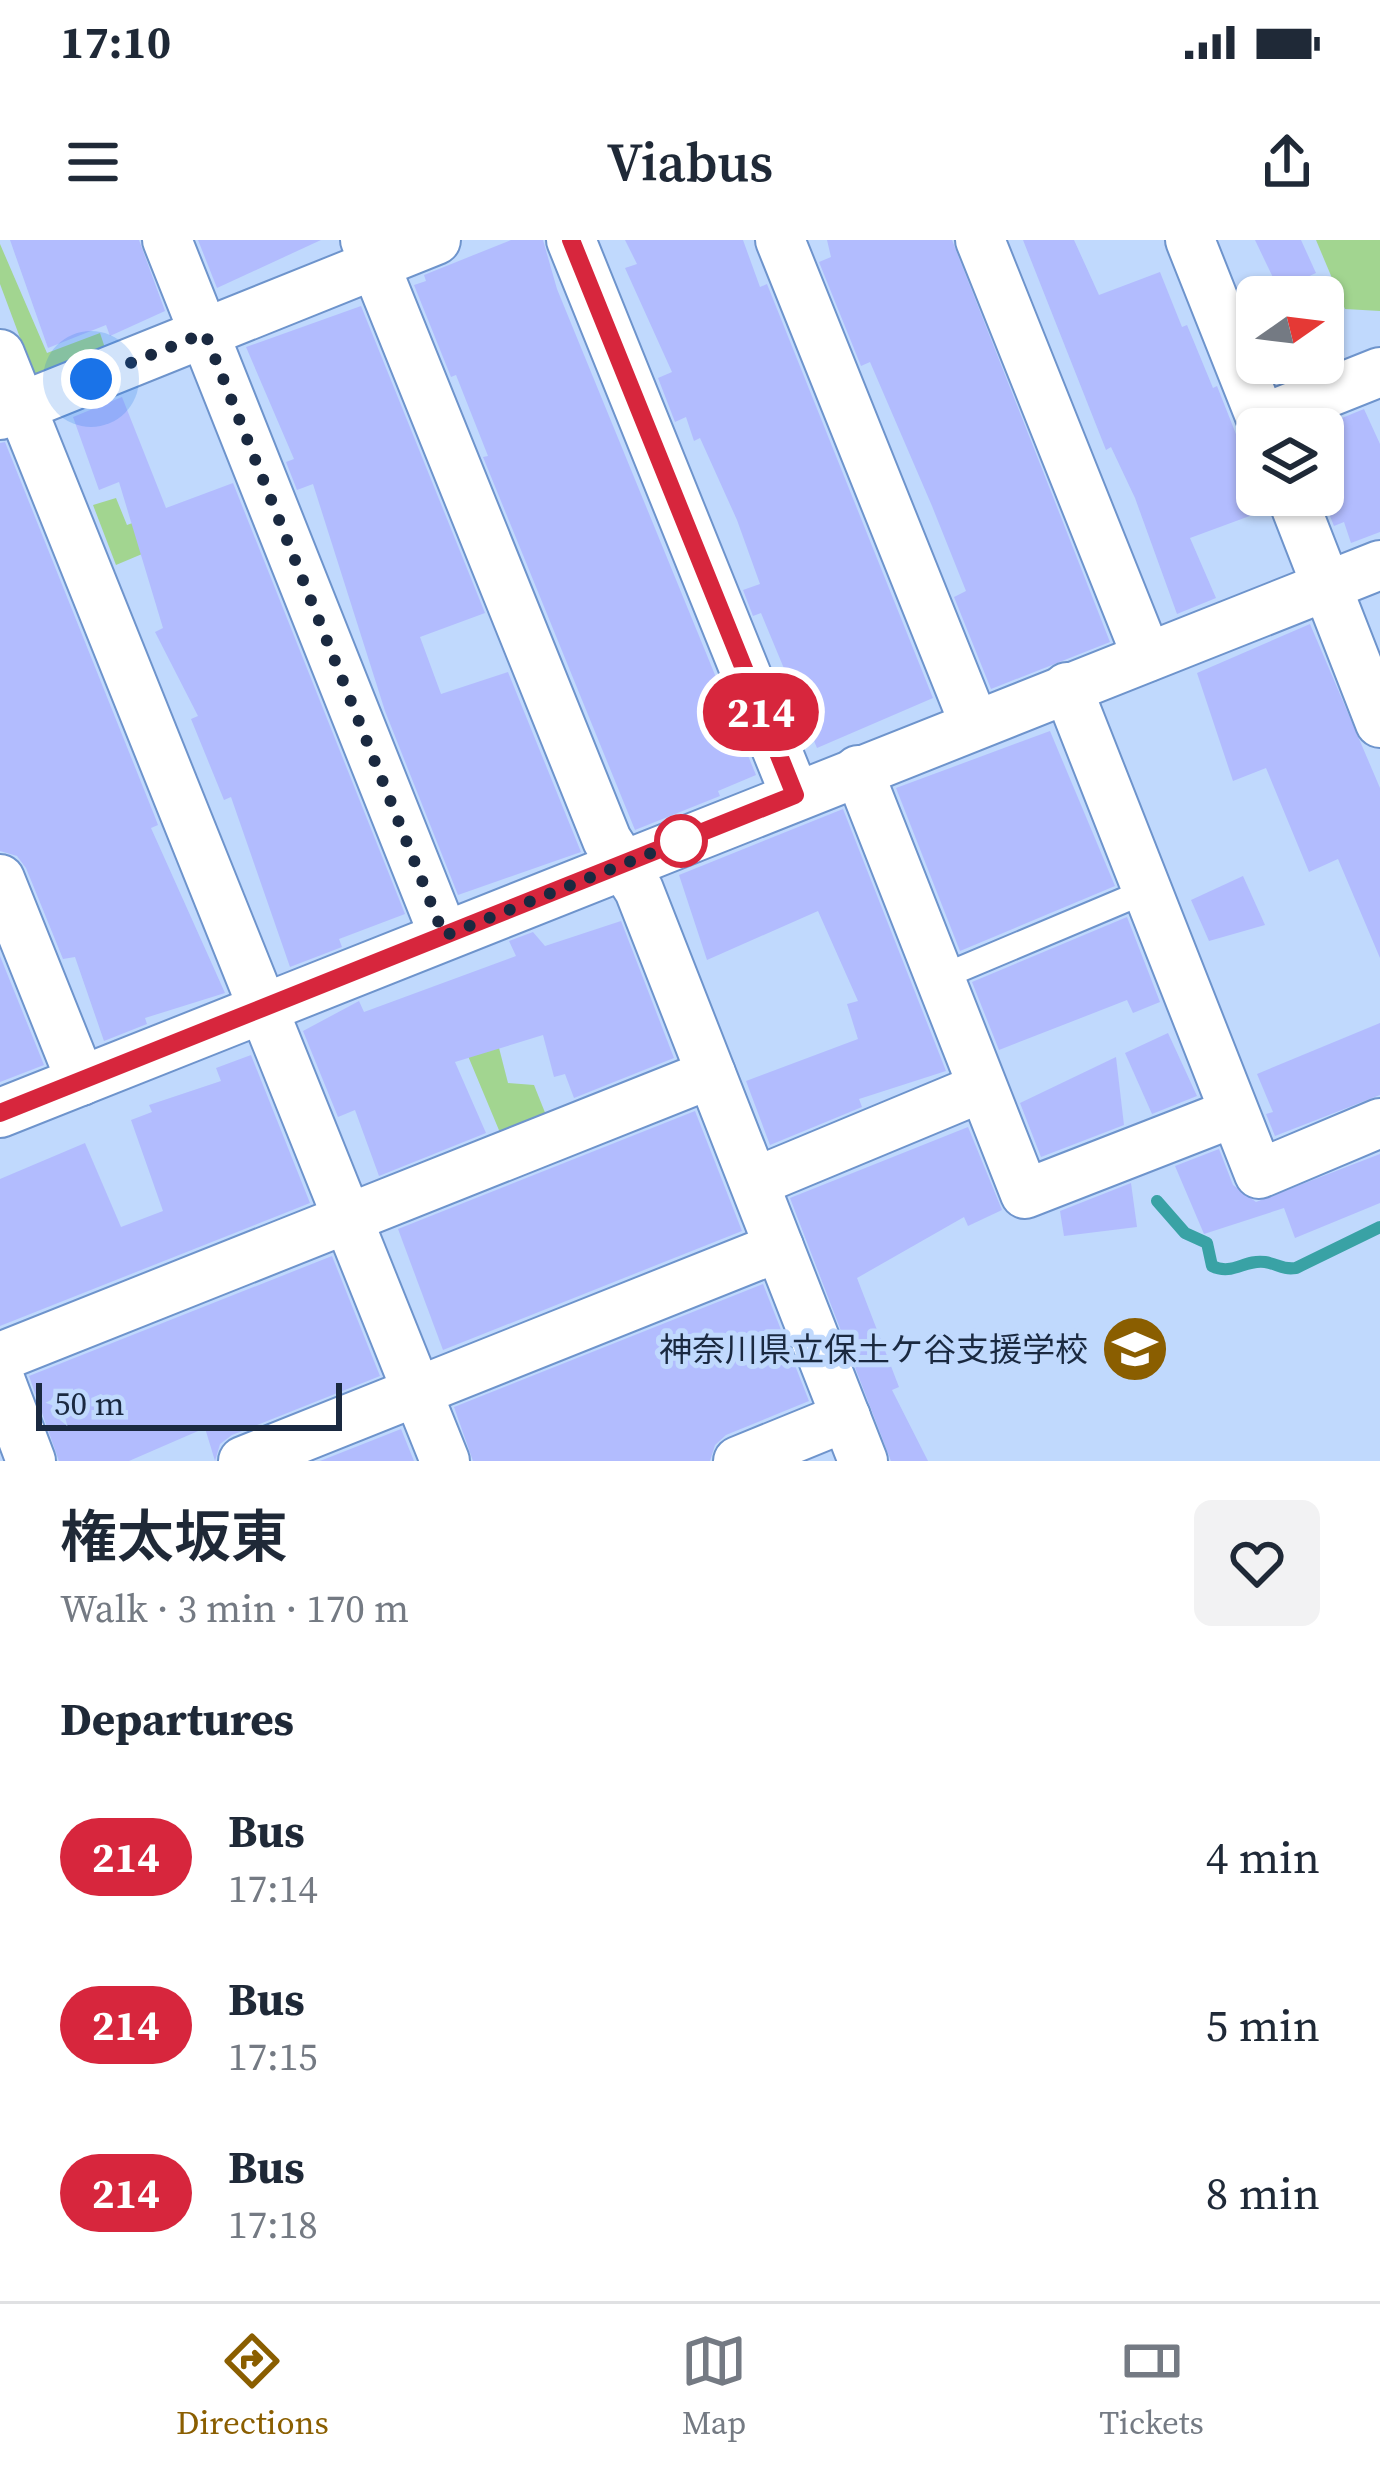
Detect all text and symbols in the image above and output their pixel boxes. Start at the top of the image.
text: 17:10 [60,11,171,73]
text: Viabus [607,125,773,199]
icon: menu [60,129,126,195]
icon: share [1254,129,1320,195]
north arrow [1236,276,1344,384]
map controls [1236,276,1344,516]
your location [61,349,121,409]
button: layers [1236,408,1344,516]
line badge: 214 [692,673,830,751]
text: 214 [727,683,795,741]
unlabelled marker [656,816,706,866]
school or university icon: 神奈川県立保土ケ谷支援学校 [1100,1314,1170,1384]
place label: 神奈川県立保土ケ谷支援学校 [659,1327,1088,1372]
scale bar [36,1377,342,1430]
text: 50 m [54,1381,124,1426]
text: 権太坂東 [60,1498,288,1576]
button: heart [1194,1500,1320,1626]
text: Walk · 3 min · 170 m [60,1582,409,1635]
text: Departures [60,1688,294,1750]
text: Bus [228,1800,305,1862]
text: 4 min [1206,1826,1320,1888]
text: 214 [92,1828,160,1886]
text: 17:14 [228,1862,318,1915]
text: Bus [228,1968,305,2030]
text: 5 min [1206,1994,1320,2056]
text: 214 [92,1996,160,2054]
text: 17:15 [228,2030,318,2083]
text: Bus [228,2136,305,2198]
text: 8 min [1206,2162,1320,2224]
text: 214 [92,2164,160,2222]
text: 17:18 [228,2198,318,2251]
tab: Directions [176,2328,329,2445]
tab: Map [681,2328,747,2445]
tab: Tickets [1099,2328,1204,2445]

